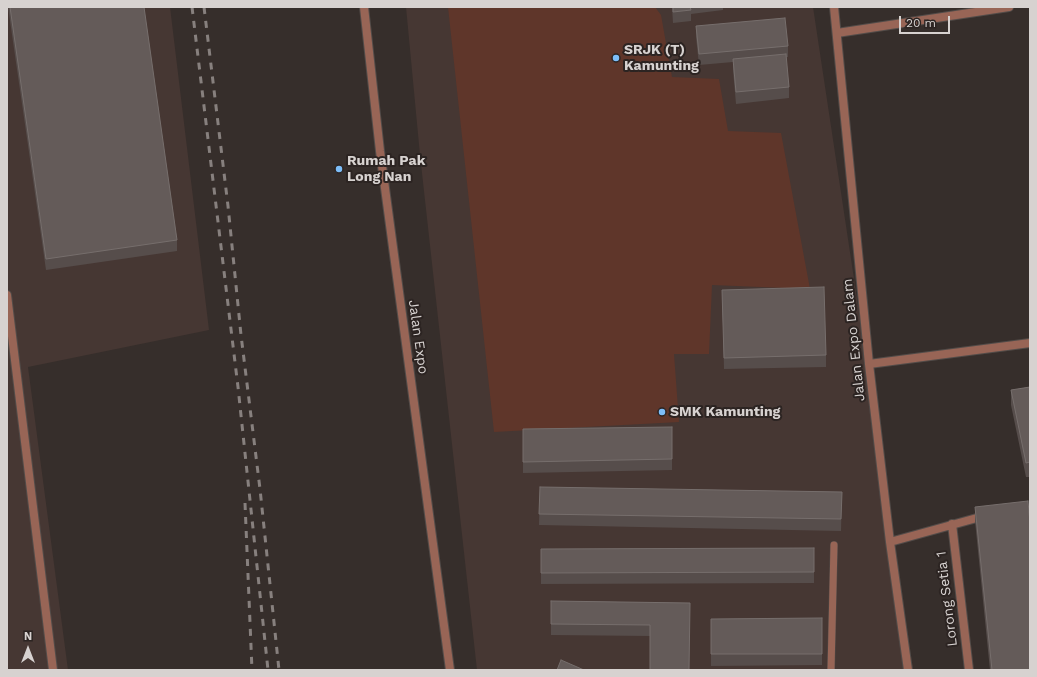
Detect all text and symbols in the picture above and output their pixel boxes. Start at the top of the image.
scale bar [901,8,952,34]
text: 20 m [906,16,936,30]
place label: SRJK (T) Kamunting [624,42,699,74]
marker: SRJK (T) Kamunting [611,53,621,63]
place label: Rumah Pak Long Nan [347,153,425,186]
marker: Rumah Pak Long Nan [334,164,344,174]
street label: Jalan Expo Dalam [839,278,869,402]
street label: Jalan Expo [404,299,432,375]
place label: SMK Kamunting [670,404,780,420]
marker: SMK Kamunting [657,407,667,417]
street label: Lorong Setia 1 [933,550,961,648]
north arrow [8,629,48,669]
text: N [24,630,32,643]

